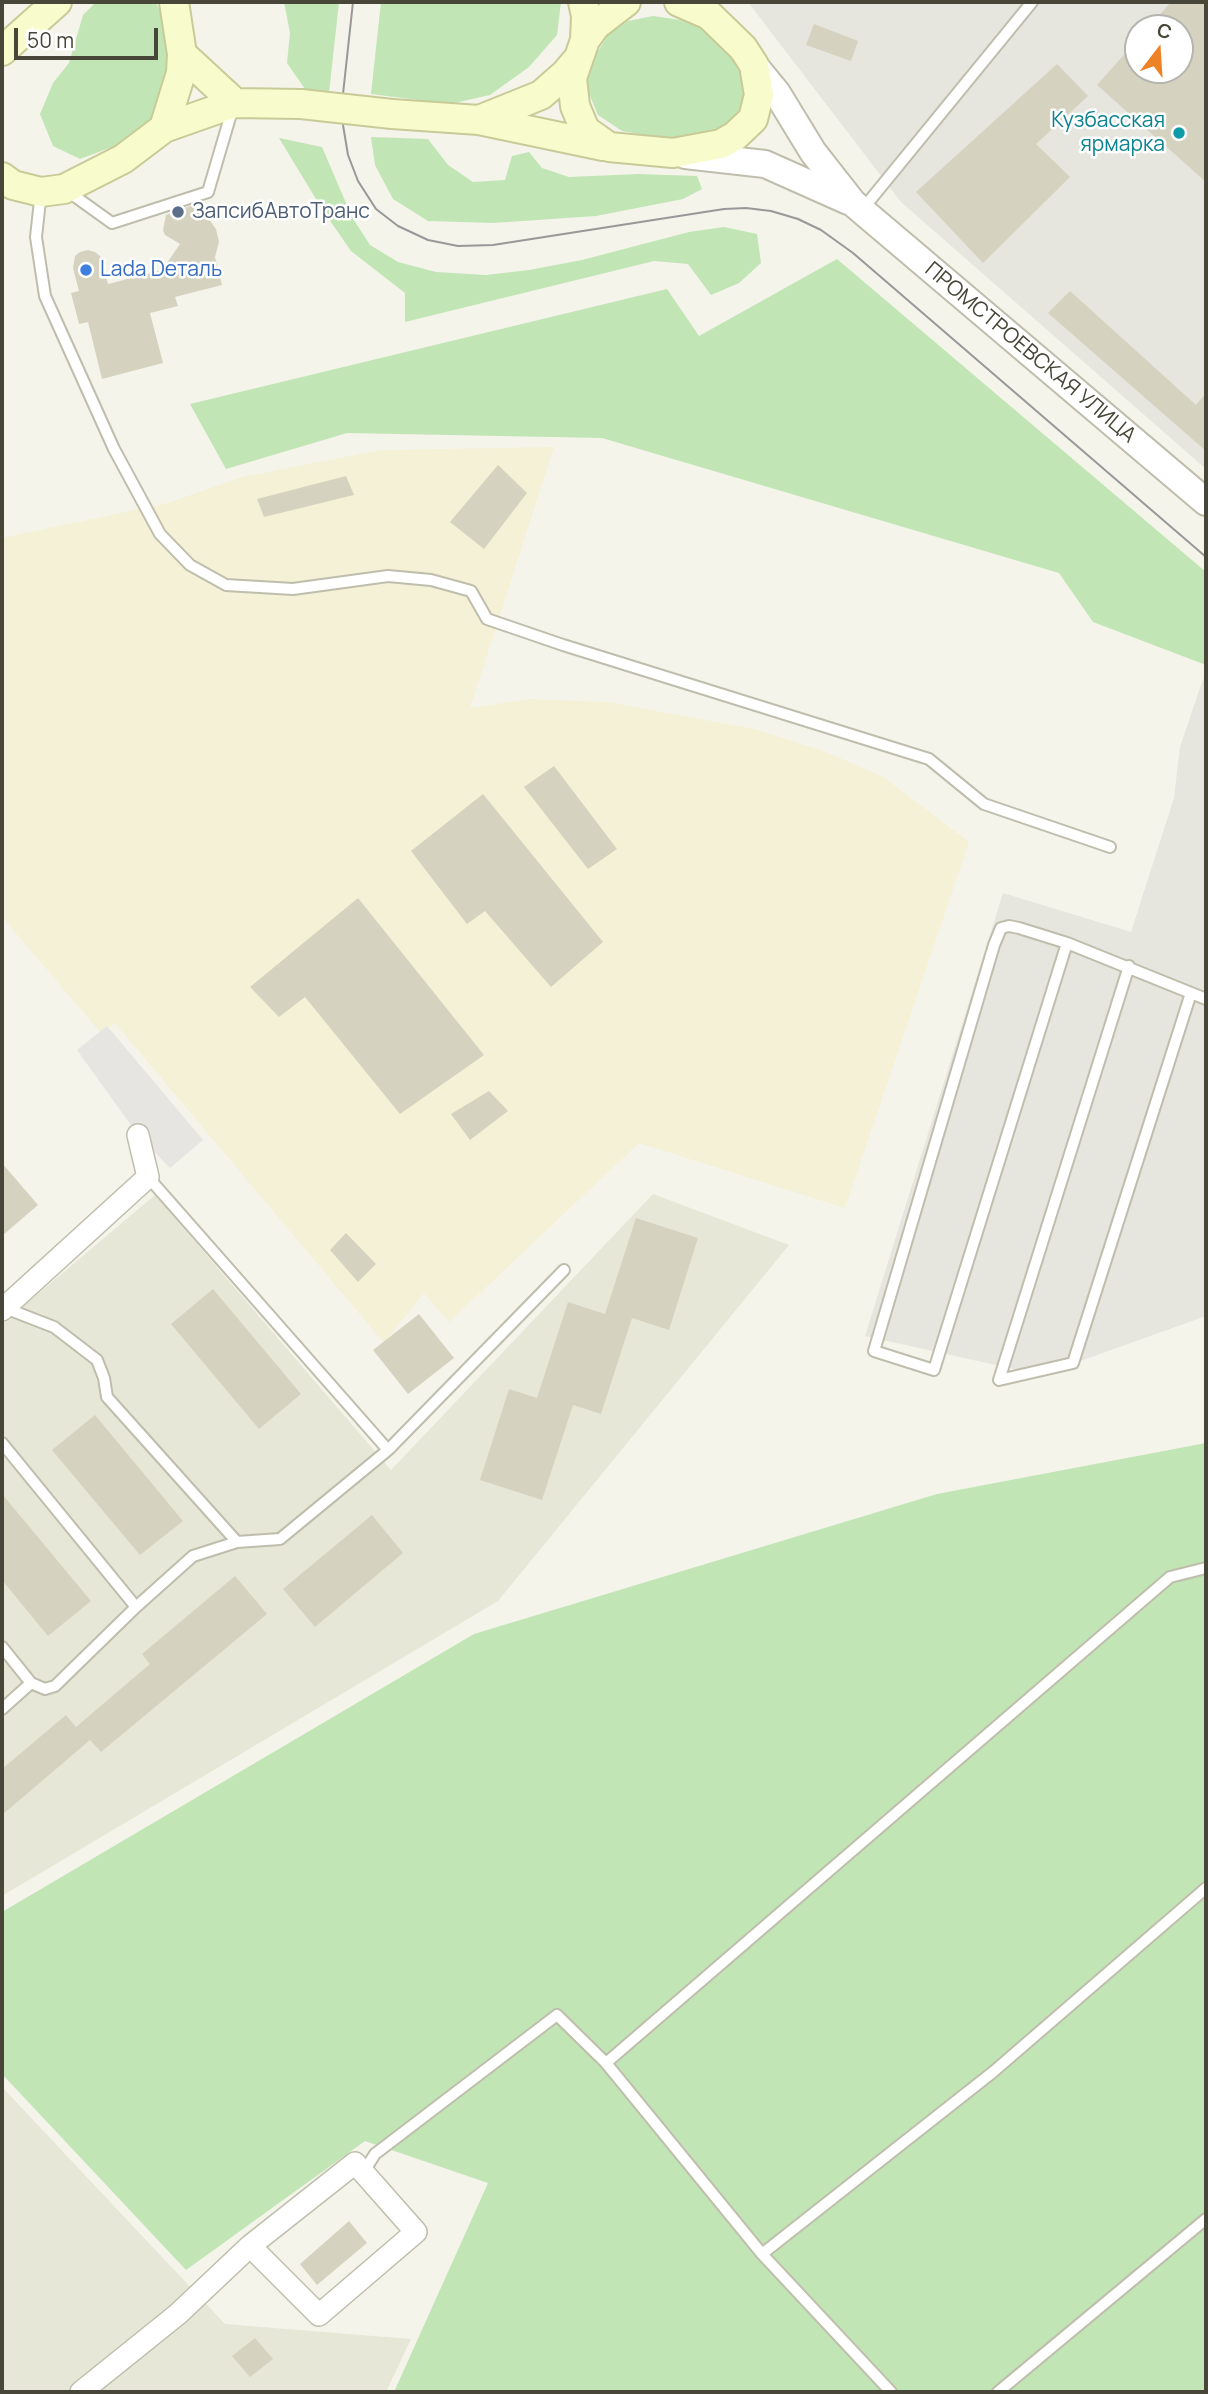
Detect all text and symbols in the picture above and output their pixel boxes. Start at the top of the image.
scale bar [18,14,161,58]
north arrow [1124,14,1194,84]
text: С [1154,16,1175,45]
text: 50 m [27,26,74,54]
place label: Кузбасская ярмарка [1051,108,1165,158]
marker: Кузбасская ярмарка [1171,125,1187,141]
place label: ЗапсибАвтоТранс [192,199,370,225]
marker: ЗапсибАвтоТранс [170,204,186,220]
place label: Lada Dеталь [100,257,222,283]
street label: ПРОМСТРОЕВСКАЯ УЛИЦА [919,257,1141,449]
marker: Lada Dеталь [78,262,94,278]

